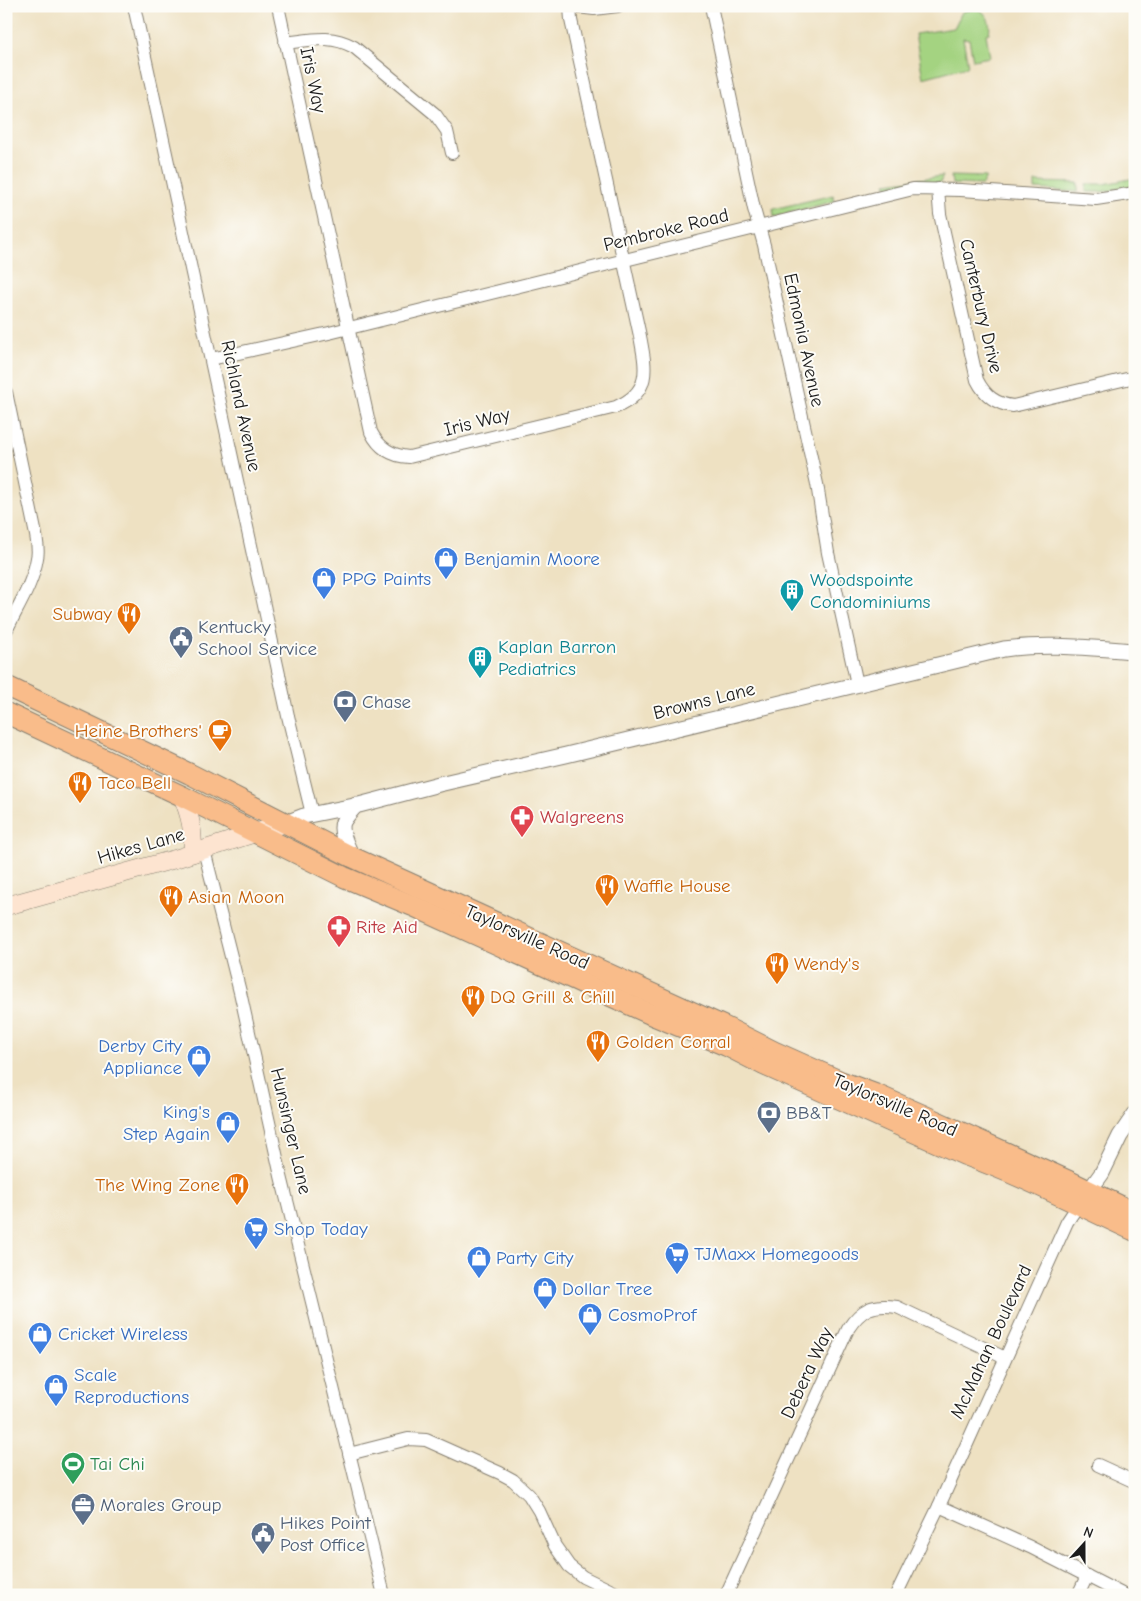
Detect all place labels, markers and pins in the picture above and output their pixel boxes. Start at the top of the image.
shop icon: Benjamin Moore [433,546,459,580]
place label: Benjamin Moore [464,548,600,570]
shop icon: PPG Paints [311,566,337,600]
place label: PPG Paints [342,568,431,590]
place label: Woodspointe Condominiums [810,569,931,613]
building icon: Woodspointe Condominiums [779,578,805,612]
restaurant icon: Subway [116,601,142,635]
place label: Subway [52,603,113,625]
place label: Kentucky School Service [198,616,317,660]
public building icon: Kentucky School Service [168,625,194,659]
place label: Kaplan Barron Pediatrics [498,636,616,680]
building icon: Kaplan Barron Pediatrics [467,645,493,679]
bank icon: Chase [332,689,358,723]
place label: Chase [362,691,411,713]
cafe icon: Heine Brothers' [207,718,233,752]
place label: Heine Brothers' [75,720,202,742]
restaurant icon: Taco Bell [67,770,93,804]
place label: Taco Bell [98,772,171,794]
pharmacy icon: Walgreens [509,804,535,838]
place label: Walgreens [540,806,624,828]
restaurant icon: Waffle House [594,873,620,907]
place label: Waffle House [624,875,730,897]
restaurant icon: Asian Moon [158,884,184,918]
place label: Asian Moon [188,886,284,908]
pharmacy icon: Rite Aid [326,914,352,948]
place label: Rite Aid [356,916,418,938]
restaurant icon: Wendy's [764,951,790,985]
place label: Wendy's [794,953,859,975]
restaurant icon: DQ Grill & Chill [460,984,486,1018]
place label: DQ Grill & Chill [490,986,615,1008]
restaurant icon: Golden Corral [585,1029,611,1063]
place label: Golden Corral [616,1031,731,1053]
place label: Derby City Appliance [98,1035,182,1079]
shop icon: Derby City Appliance [186,1044,212,1078]
bank icon: BB&T [756,1100,782,1134]
place label: King's Step Again [123,1101,210,1145]
place label: BB&T [786,1102,832,1124]
shop icon: King's Step Again [215,1110,241,1144]
restaurant icon: The Wing Zone [224,1172,250,1206]
place label: The Wing Zone [95,1174,220,1196]
supermarket icon: Shop Today [243,1216,269,1250]
place label: Shop Today [274,1218,368,1240]
supermarket icon: TJMaxx Homegoods [664,1241,690,1275]
place label: TJMaxx Homegoods [694,1243,859,1265]
shop icon: Party City [466,1245,492,1279]
place label: Party City [496,1247,574,1269]
shop icon: Dollar Tree [532,1276,558,1310]
place label: Dollar Tree [562,1278,652,1300]
shop icon: CosmoProf [577,1302,603,1336]
place label: CosmoProf [608,1304,698,1326]
shop icon: Cricket Wireless [27,1321,53,1355]
place label: Cricket Wireless [58,1323,188,1345]
place label: Scale Reproductions [74,1364,189,1408]
shop icon: Scale Reproductions [43,1373,69,1407]
sports icon: Tai Chi [60,1451,86,1485]
place label: Tai Chi [90,1453,145,1475]
office icon: Morales Group [70,1492,96,1526]
place label: Morales Group [100,1494,222,1516]
place label: Hikes Point Post Office [280,1512,371,1556]
public building icon: Hikes Point Post Office [250,1521,276,1555]

